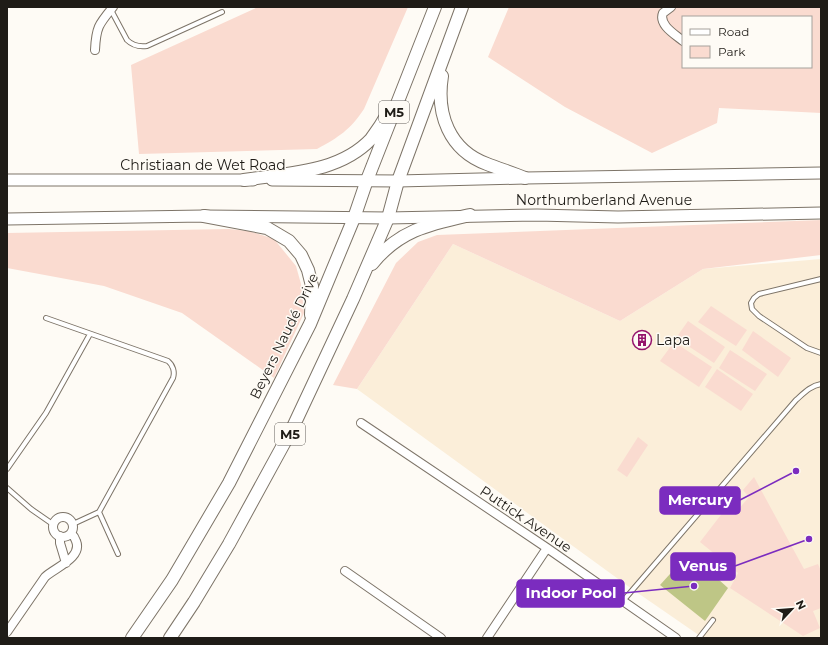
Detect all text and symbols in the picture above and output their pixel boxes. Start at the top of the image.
legend [682,16,812,68]
text: Road [718,24,749,39]
text: Park [718,44,746,59]
road number: M5 [379,101,409,123]
street label: Christiaan de Wet Road [120,156,286,174]
street label: Northumberland Avenue [516,191,692,209]
street label: Beyers Naudé Drive [246,270,322,402]
building icon: Lapa [631,329,653,351]
place label: Lapa [656,331,690,349]
road number: M5 [275,423,305,445]
street label: Puttick Avenue [477,482,575,556]
callout: Mercury [660,487,740,514]
text: Mercury [668,490,733,509]
callout: Venus [671,553,735,580]
text: Venus [678,556,727,575]
callout: Indoor Pool [517,580,624,607]
text: Indoor Pool [525,583,617,602]
north arrow [772,589,812,629]
text: N [793,598,809,612]

